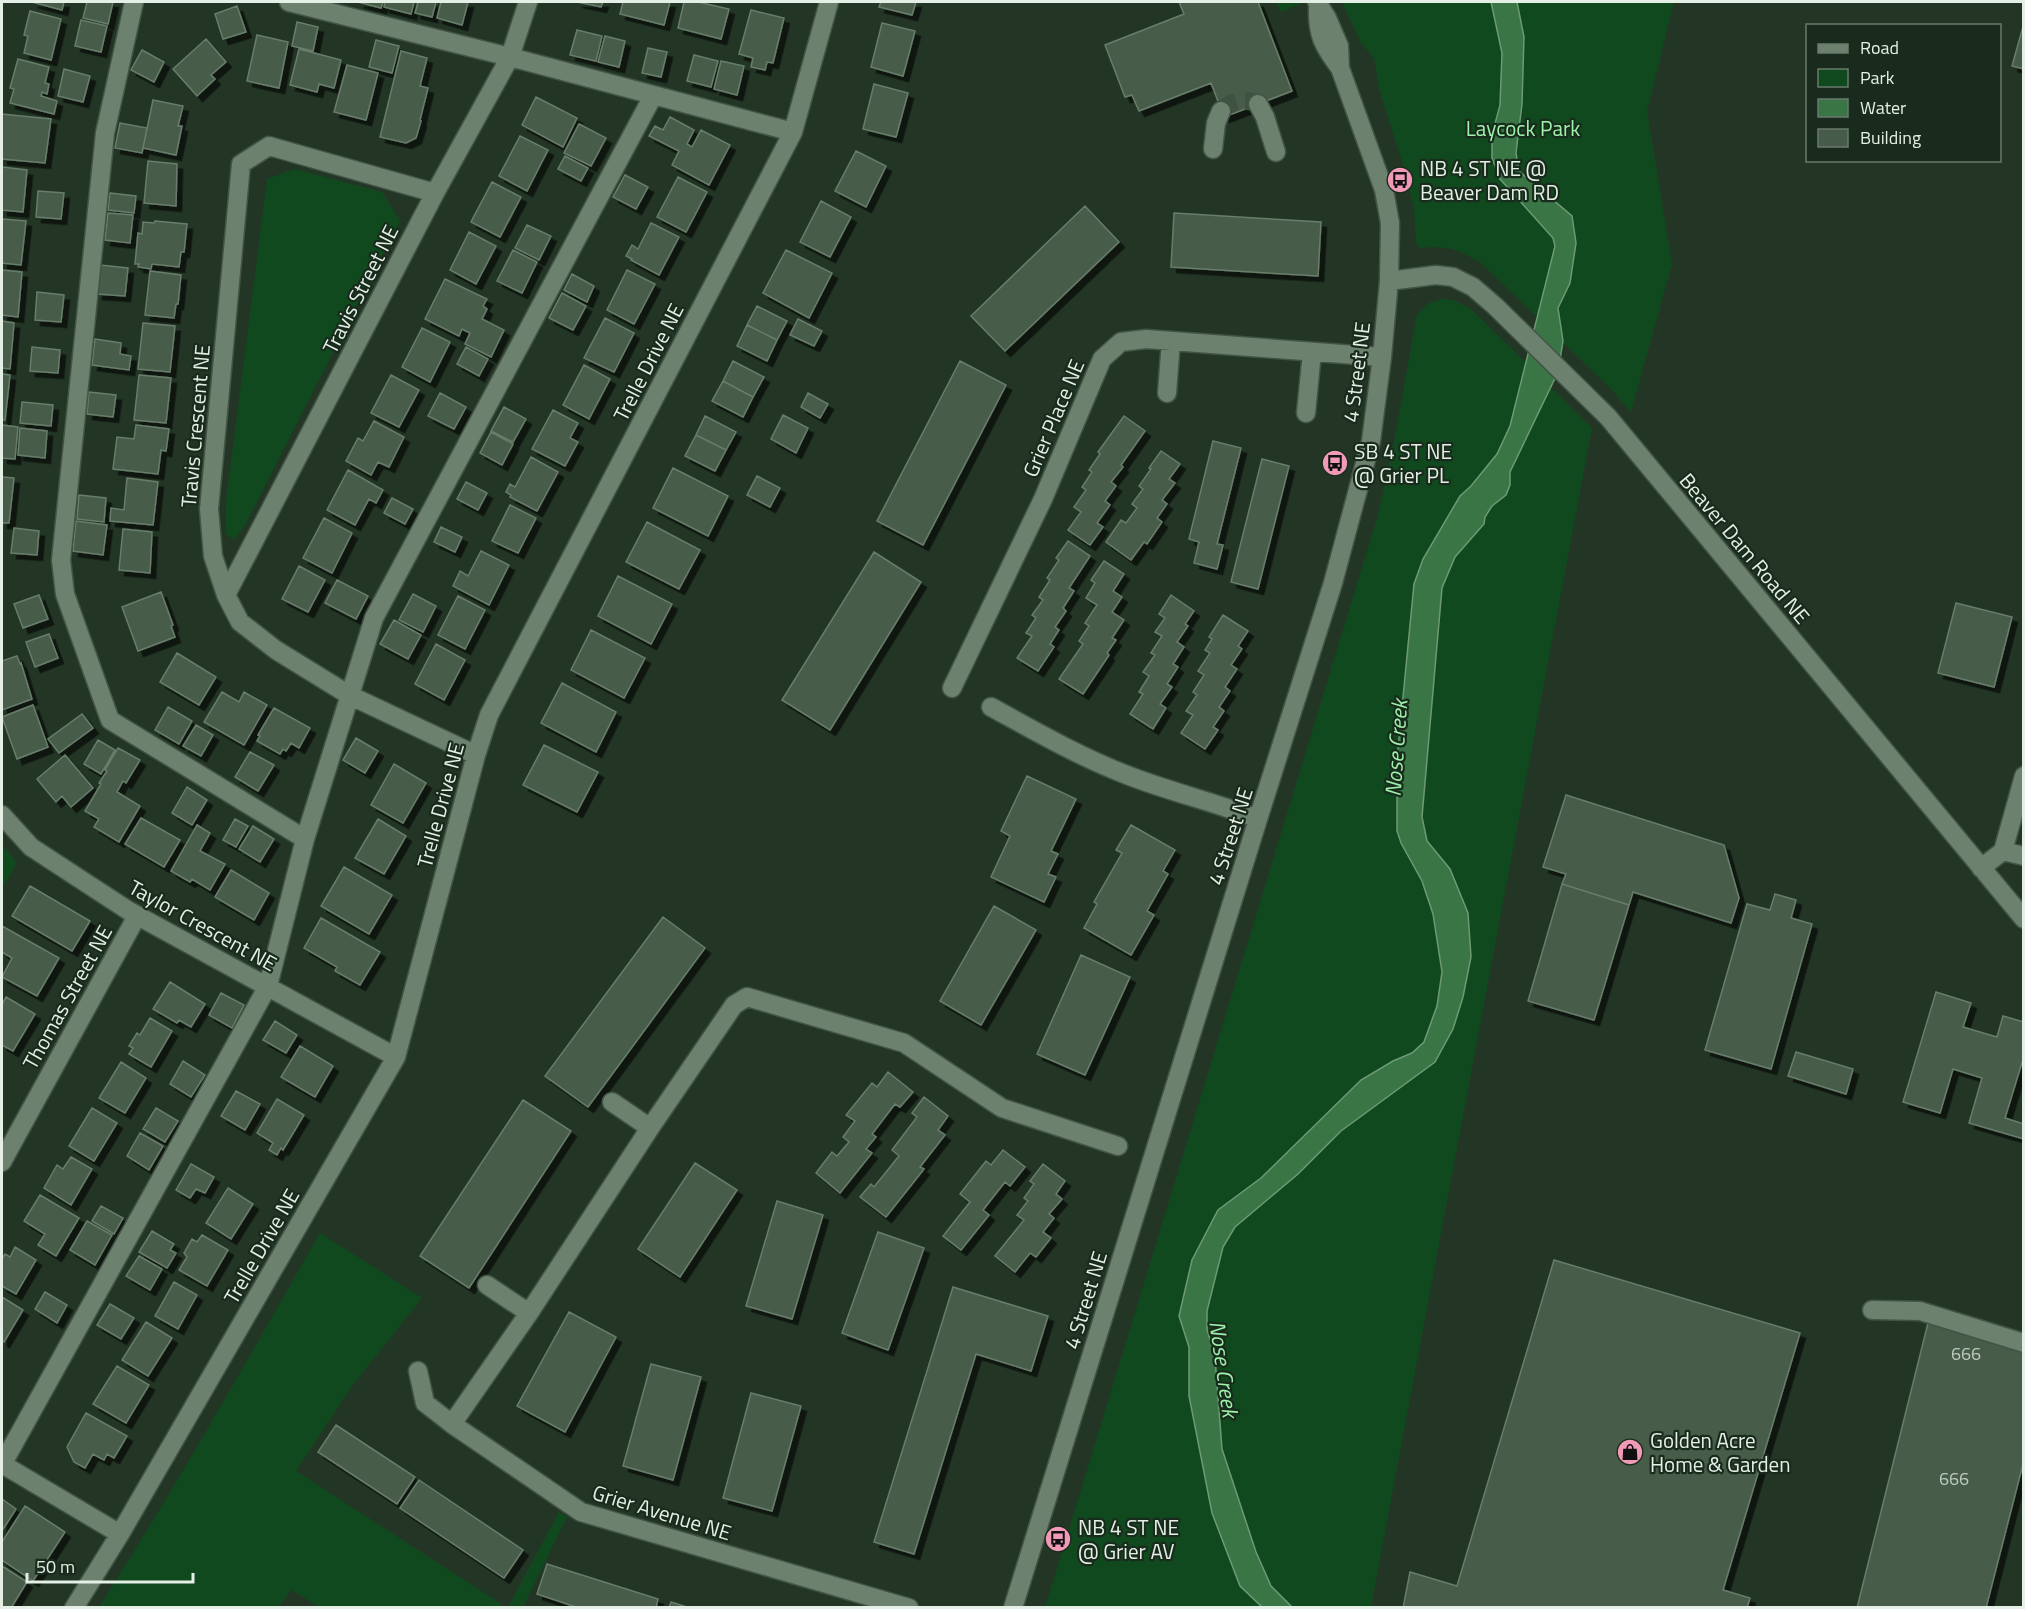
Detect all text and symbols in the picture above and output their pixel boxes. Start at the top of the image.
legend [1806,24,2001,162]
text: Road [1860,34,1899,61]
text: Park [1860,64,1895,91]
text: Water [1860,94,1906,121]
park label: Laycock Park [1466,112,1580,144]
text: Building [1860,124,1921,151]
place label: NB 4 ST NE @ Beaver Dam RD [1420,152,1559,208]
bus stop icon: NB 4 ST NE @ Beaver Dam RD [1385,165,1415,195]
street label: Travis Street NE [314,219,406,359]
street label: Trelle Drive NE [605,298,691,426]
street label: 4 Street NE [1334,320,1378,424]
street label: Travis Crescent NE [172,343,218,509]
street label: Grier Place NE [1014,354,1092,482]
place label: SB 4 ST NE @ Grier PL [1354,435,1452,491]
bus stop icon: SB 4 ST NE @ Grier PL [1320,448,1350,478]
street label: Beaver Dam Road NE [1672,466,1818,630]
water label: Nose Creek [1376,696,1416,798]
street label: Trelle Drive NE [408,739,472,871]
street label: 4 Street NE [1199,783,1261,889]
street label: Taylor Crescent NE [123,871,283,979]
street label: Thomas Street NE [14,919,120,1075]
street label: Trelle Drive NE [215,1182,307,1310]
street label: 4 Street NE [1055,1247,1115,1353]
water label: Nose Creek [1200,1319,1248,1422]
house number: 666 [1951,1340,1981,1367]
place label: Golden Acre Home & Garden [1650,1424,1790,1480]
shop icon: Golden Acre Home & Garden [1615,1437,1645,1467]
house number: 666 [1939,1465,1969,1492]
street label: Grier Avenue NE [589,1476,735,1548]
place label: NB 4 ST NE @ Grier AV [1078,1511,1179,1567]
bus stop icon: NB 4 ST NE @ Grier AV [1043,1524,1073,1554]
scale bar [27,1546,194,1584]
text: 50 m [36,1553,75,1580]

